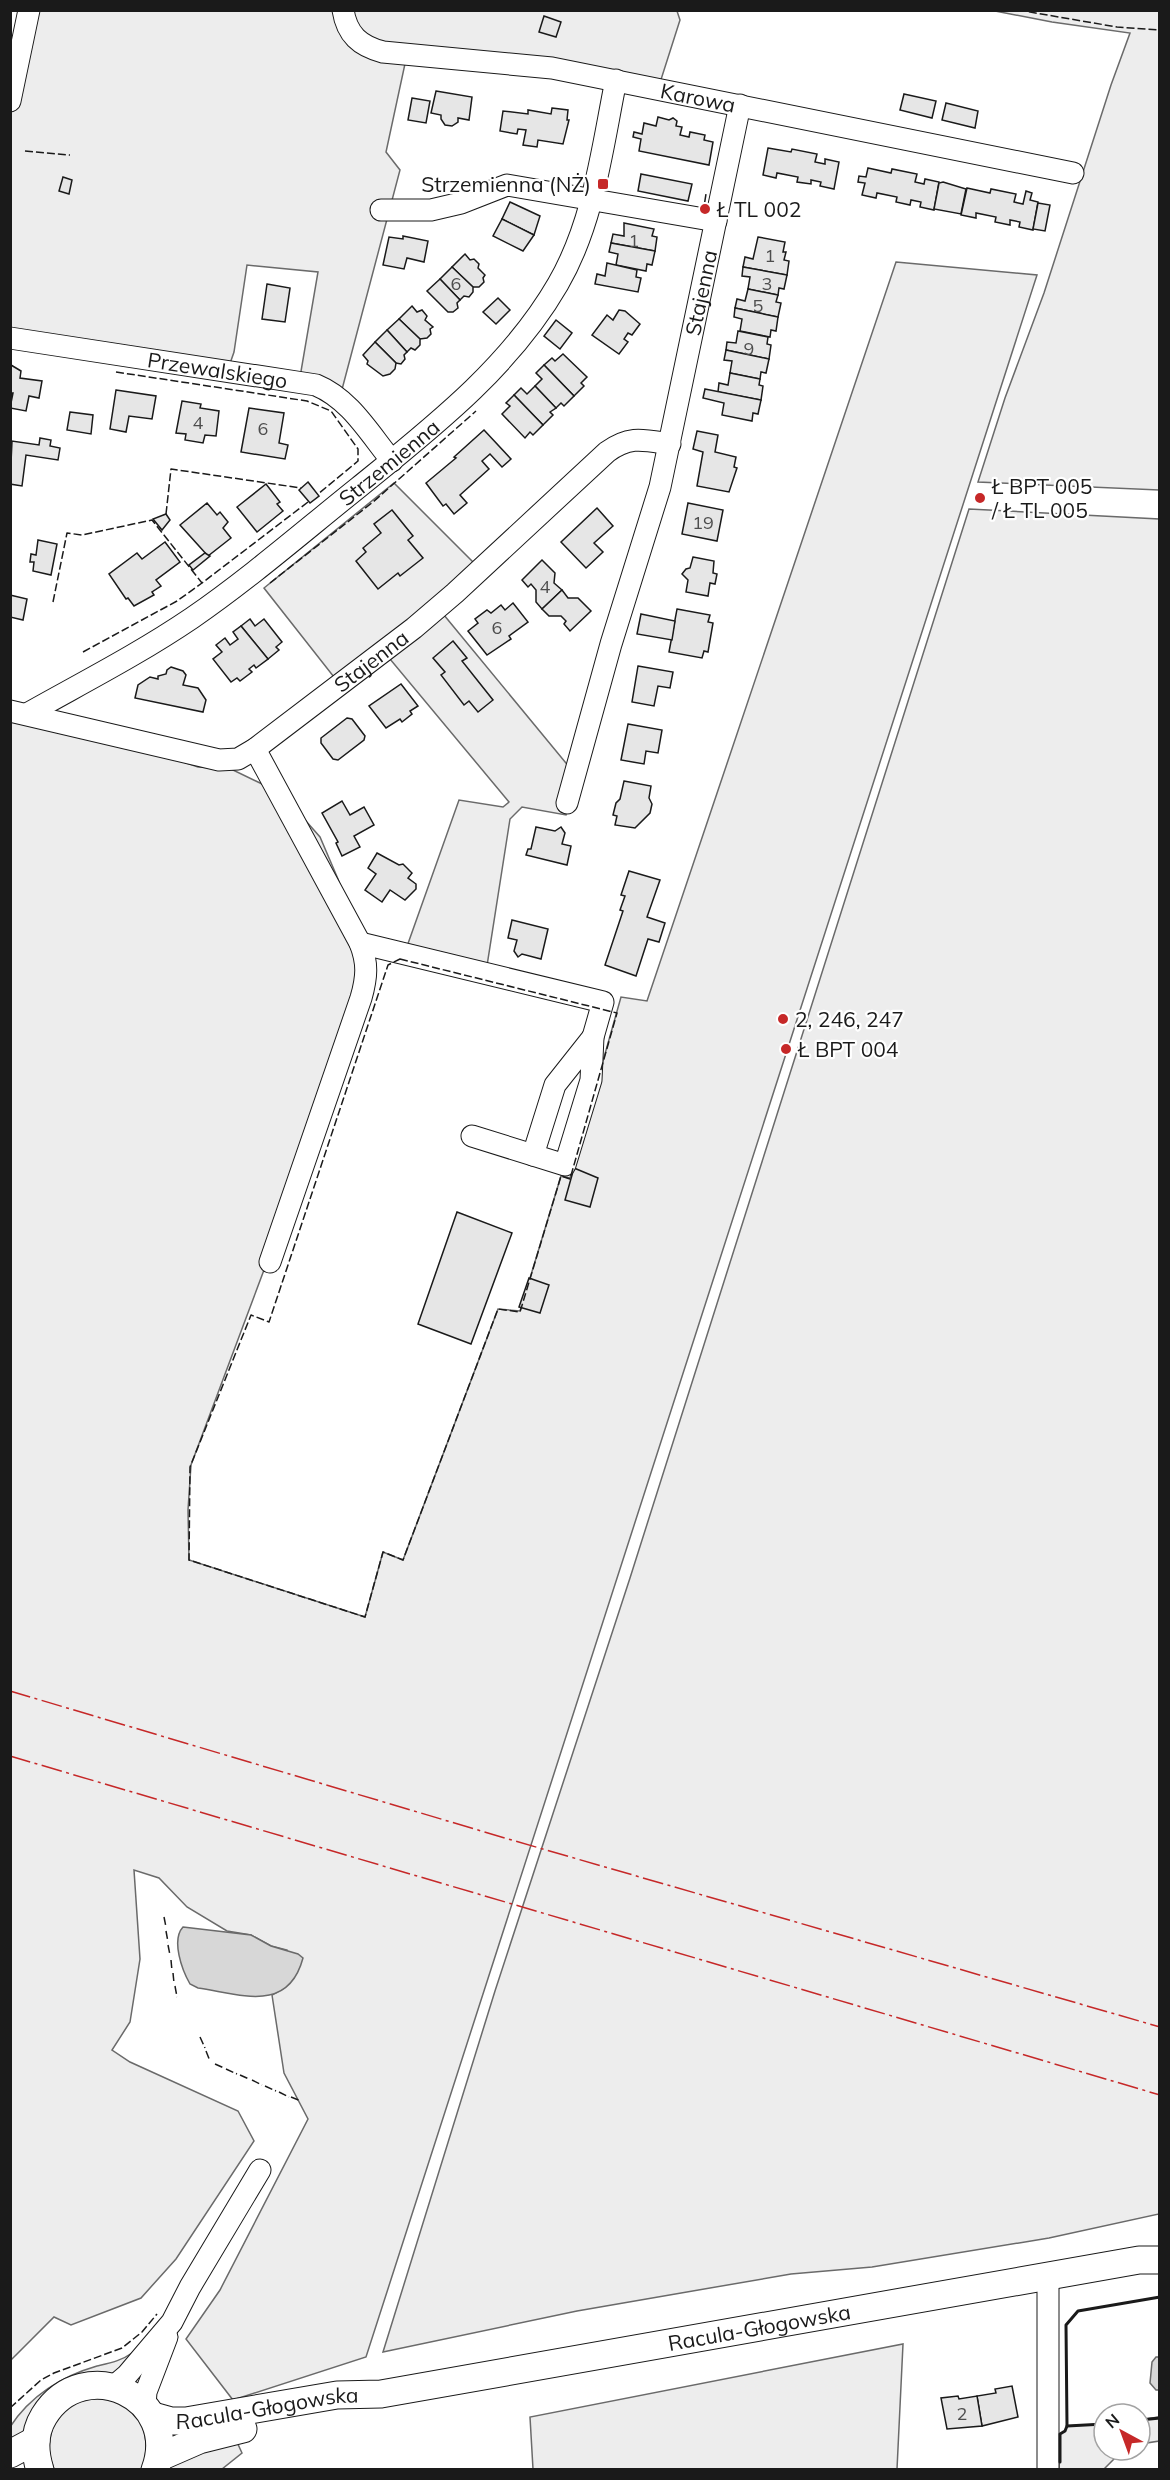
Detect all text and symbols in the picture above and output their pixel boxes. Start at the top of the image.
street label: Karowa [658,77,738,118]
place label: Strzemienna (NŻ) [421,171,591,197]
marker: Strzemienna (NŻ) [596,177,610,191]
place label: Ł TL 002 [716,196,801,222]
marker: Ł TL 002 [698,202,712,216]
house number: 1 [629,229,639,252]
house number: 1 [765,244,775,267]
street label: Stajenna [679,248,722,338]
house number: 6 [451,272,461,295]
house number: 3 [762,272,772,295]
house number: 5 [753,294,764,317]
house number: 9 [744,337,754,360]
street label: Przewalskiego [146,346,289,393]
house number: 4 [193,411,204,434]
street label: Strzemienna [333,414,445,511]
house number: 6 [258,417,268,440]
place label: Ł BPT 005 / Ł TL 005 [991,473,1092,523]
marker: Ł BPT 005 / Ł TL 005 [973,491,987,505]
house number: 19 [692,511,714,534]
house number: 4 [540,575,551,598]
house number: 6 [492,616,502,639]
street label: Stajenna [328,624,413,697]
place label: 2, 246, 247 [795,1006,904,1032]
marker: 2, 246, 247 [776,1012,790,1026]
place label: Ł BPT 004 [797,1036,899,1062]
marker: Ł BPT 004 [779,1042,793,1056]
street label: Racula-Głogowska [666,2298,853,2356]
street label: Racula-Głogowska [176,2382,359,2434]
house number: 2 [957,2402,967,2425]
north arrow [1092,2402,1152,2462]
text: N [1101,2409,1123,2432]

